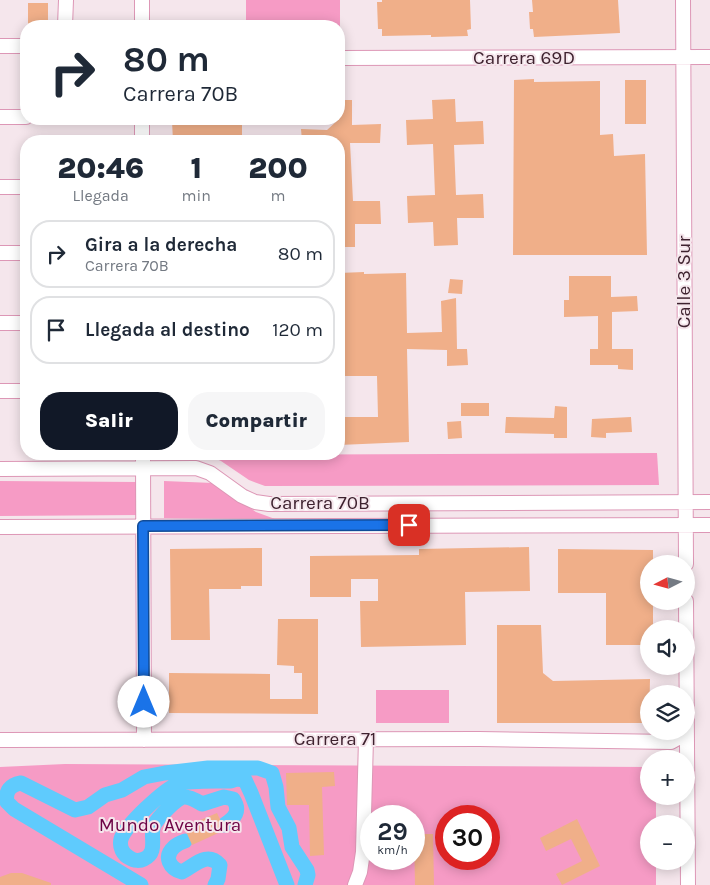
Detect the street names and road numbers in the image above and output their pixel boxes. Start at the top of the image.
street label: Carrera 69D [473,47,575,69]
street label: Calle 3 Sur [673,236,695,328]
street label: Carrera 70B [270,492,370,514]
street label: Carrera 71 [294,728,376,750]

